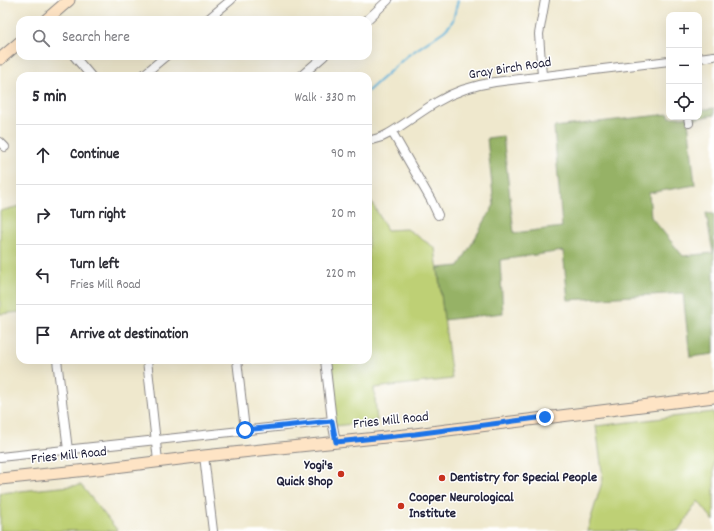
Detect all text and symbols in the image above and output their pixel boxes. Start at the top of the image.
map controls [666,12,702,120]
button: + [666,12,702,48]
search box [16,16,372,60]
icon: search [30,27,52,49]
text: Search here [62,27,130,49]
button: − [666,48,702,84]
street label: Gray Birch Road [467,53,553,85]
button: locate [666,84,702,120]
text: 5 min [32,86,66,110]
text: Walk · 330 m [295,89,356,108]
icon: ahead [32,144,54,166]
text: Continue [70,144,119,166]
text: 90 m [331,145,356,164]
icon: right [32,204,54,226]
text: Turn right [70,204,126,226]
text: 20 m [331,205,356,224]
text: Turn left [70,254,119,276]
icon: left [32,264,54,286]
text: 220 m [326,265,356,284]
text: Fries Mill Road [70,276,141,295]
icon: arrive [32,324,54,346]
text: Arrive at destination [70,324,188,346]
street label: Fries Mill Road [352,407,430,435]
route end [536,408,554,426]
route start [236,421,254,439]
street label: Fries Mill Road [30,442,108,470]
place label: Yogi's Quick Shop [276,456,334,492]
place label: Dentistry for Special People [450,468,597,488]
marker: Yogi's Quick Shop [336,469,346,479]
marker: Dentistry for Special People [437,473,447,483]
place label: Cooper Neurological Institute [409,488,514,524]
marker: Cooper Neurological Institute [396,501,406,511]

